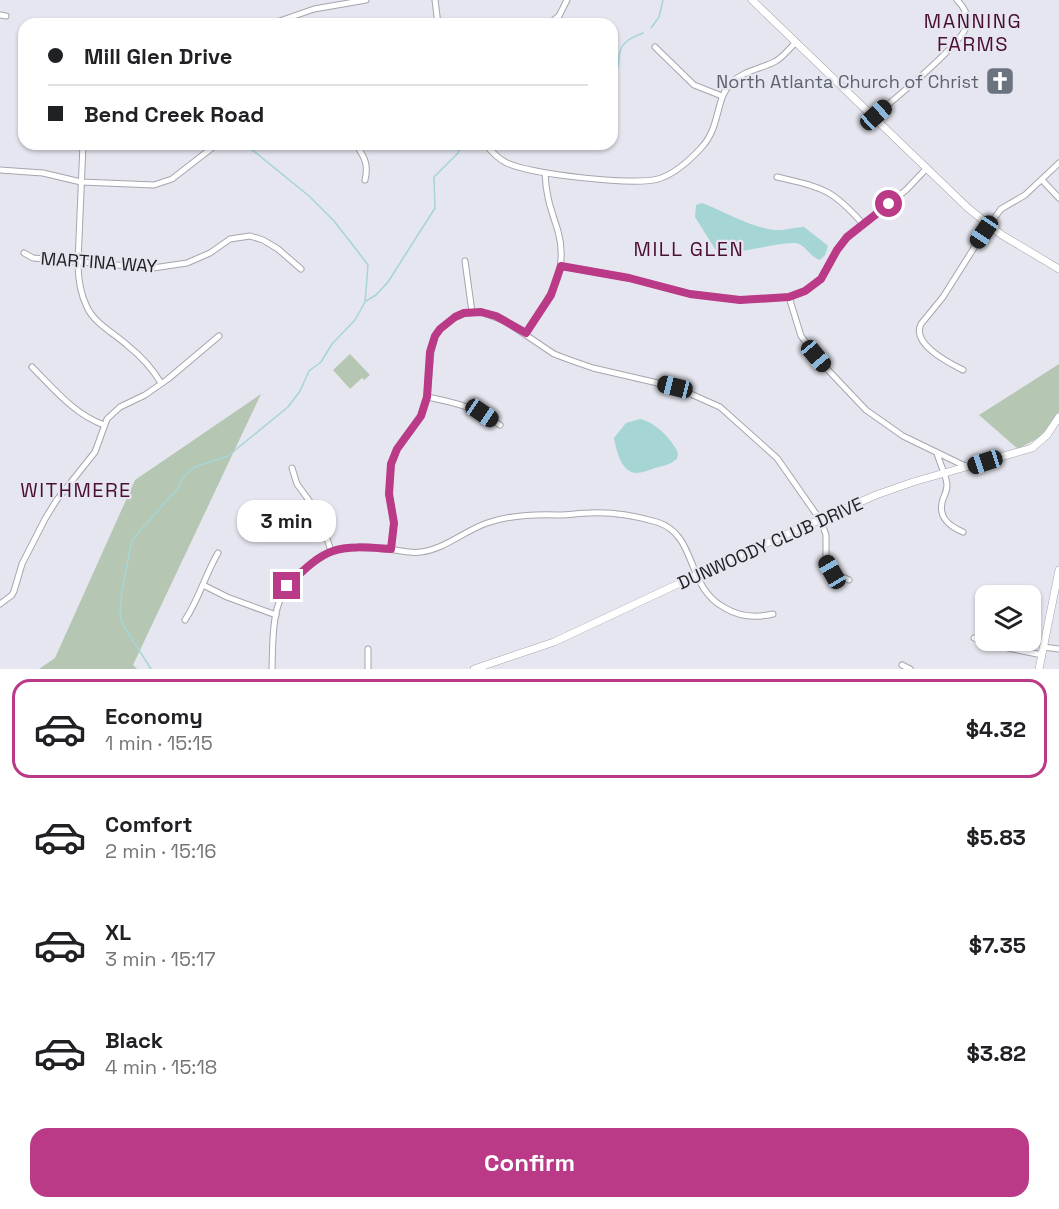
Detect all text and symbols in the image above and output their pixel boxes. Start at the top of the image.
district label: MANNING FARMS [924,8,1022,57]
text: Mill Glen Drive [84,42,232,70]
church icon: North Atlanta Church of Christ [984,65,1016,97]
place label: North Atlanta Church of Christ [716,70,979,93]
car [857,96,895,134]
text: Bend Creek Road [84,100,264,128]
route start [875,190,902,217]
car [966,212,1002,252]
district label: MILL GLEN [634,236,744,262]
street label: MARTINA WAY [40,246,158,278]
car [798,336,834,376]
car [655,374,695,400]
car [462,395,502,431]
car [965,448,1005,476]
district label: WITHMERE [20,477,132,503]
street label: DUNWOODY CLUB DRIVE [674,492,866,594]
callout: 3 min [238,499,336,541]
text: 3 min [261,508,312,534]
car [815,552,849,592]
route end [273,572,300,599]
map controls [975,585,1041,651]
button: layers [975,585,1041,651]
icon: car [33,702,87,756]
text: Economy [105,702,203,730]
text: $4.32 [966,715,1026,743]
text: 1 min · 15:15 [105,730,213,756]
icon: car [33,810,87,864]
text: Comfort [105,810,193,838]
text: $5.83 [966,823,1026,851]
text: 2 min · 15:16 [105,838,217,864]
icon: car [33,918,87,972]
text: XL [105,918,131,946]
text: $7.35 [969,931,1026,959]
text: 3 min · 15:17 [105,946,216,972]
icon: car [33,1026,87,1080]
text: Black [105,1026,163,1054]
text: $3.82 [966,1039,1026,1067]
text: 4 min · 15:18 [105,1054,217,1080]
button: Confirm [30,1128,1029,1197]

